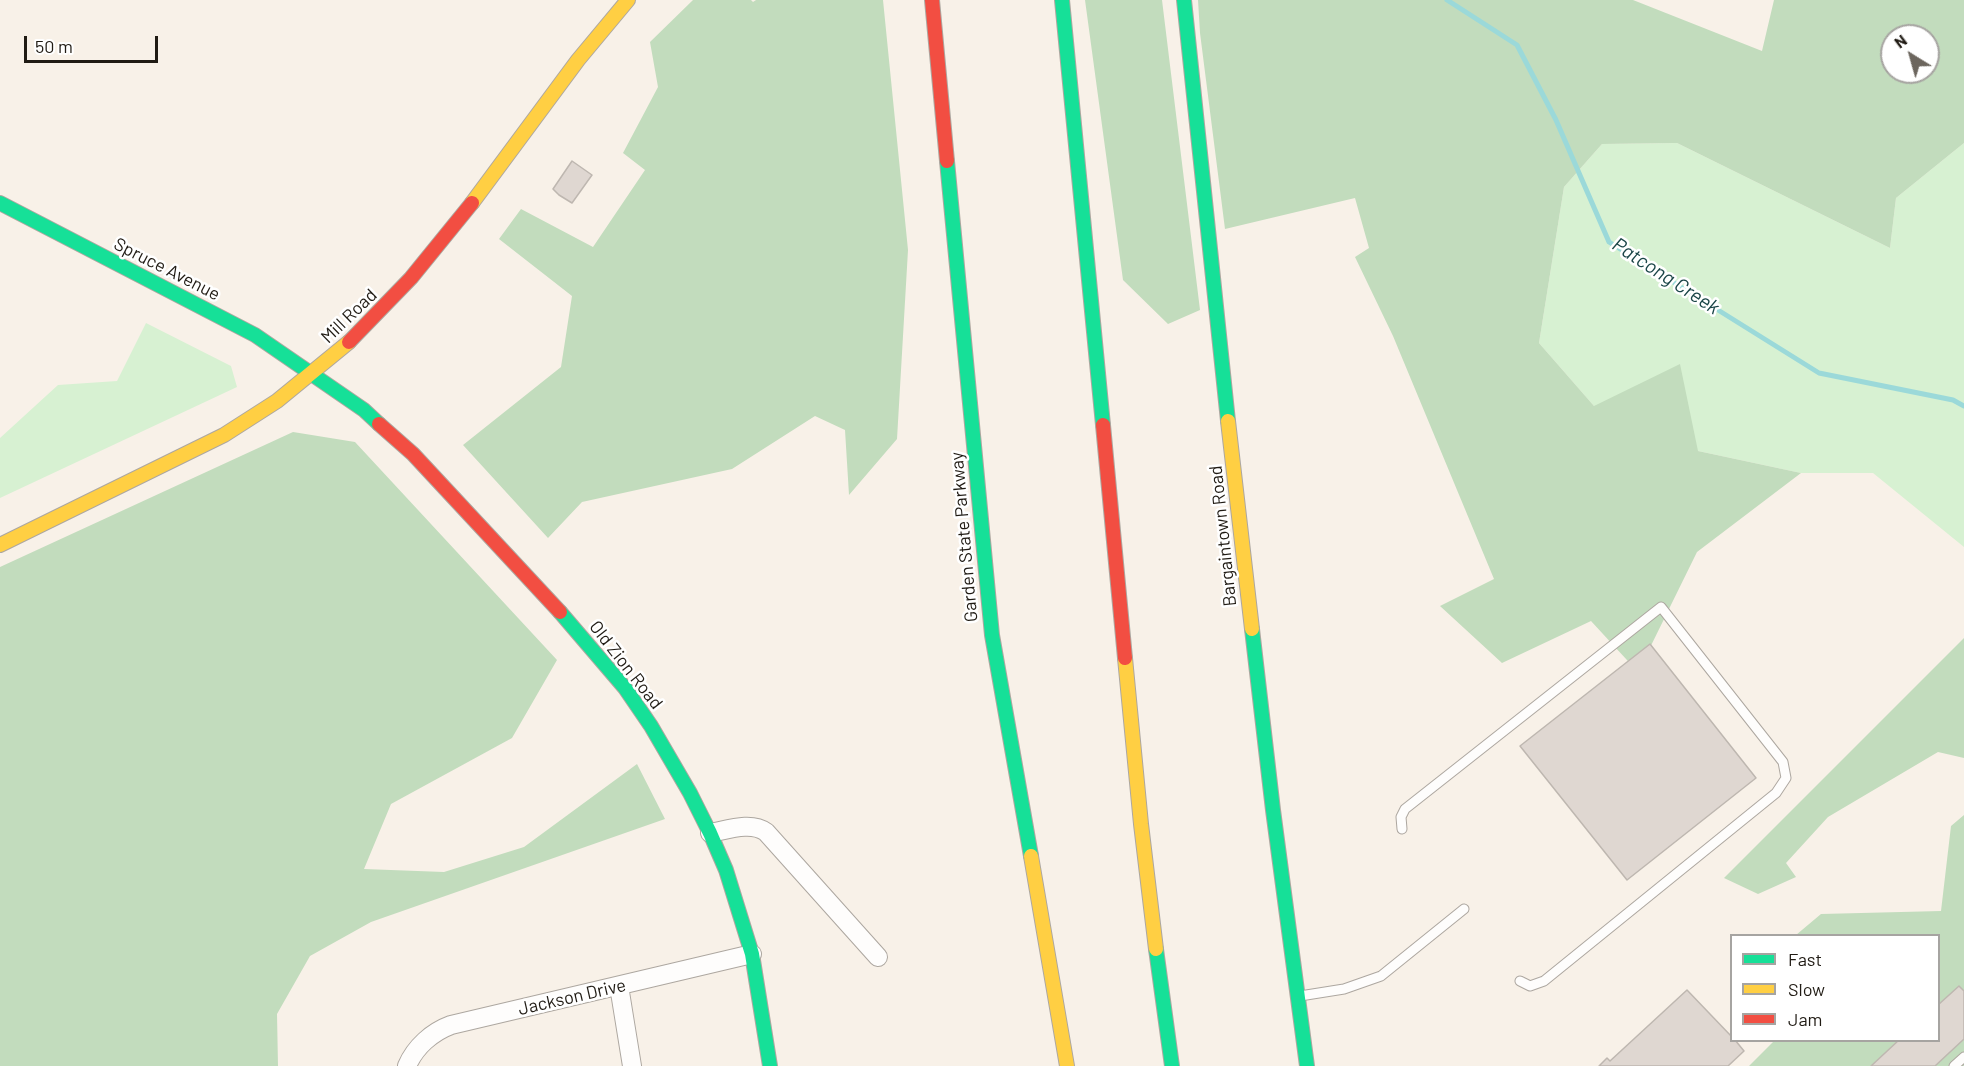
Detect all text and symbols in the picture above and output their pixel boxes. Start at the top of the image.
scale bar [27,24,160,62]
north arrow [1880,24,1940,84]
text: N [1890,30,1910,52]
text: 50 m [35,35,73,57]
water label: Patcong Creek [1608,232,1724,320]
street label: Spruce Avenue [110,233,224,305]
street label: Mill Road [317,284,381,348]
street label: Garden State Parkway [946,451,982,623]
street label: Bargaintown Road [1205,464,1241,608]
street label: Old Zion Road [585,617,667,713]
legend [1730,934,1940,1042]
text: Fast [1788,948,1822,970]
street label: Jackson Drive [516,974,628,1020]
text: Slow [1788,978,1825,1000]
text: Jam [1788,1008,1822,1030]

